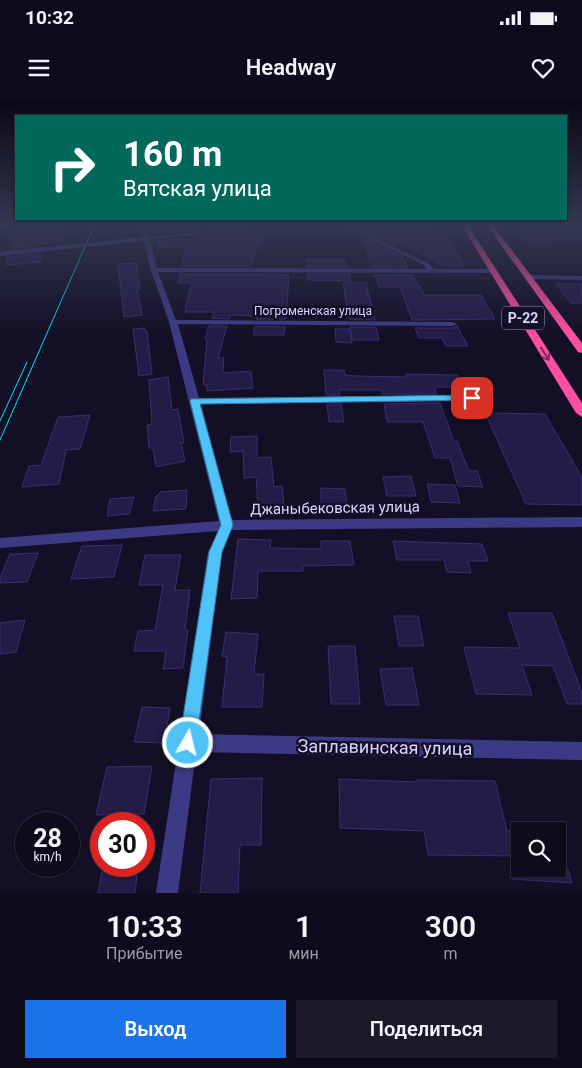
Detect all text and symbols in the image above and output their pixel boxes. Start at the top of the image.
text: 10:32 [25,6,74,29]
icon: menu [25,54,53,82]
icon: heart [529,54,557,82]
text: Headway [246,55,336,80]
text: 160 m [123,134,222,175]
icon: right [40,135,105,200]
text: Вятская улица [123,176,272,201]
street label: Погроменская улица [254,304,372,318]
road number: Р-22 [502,307,544,330]
one-way arrow [540,347,550,361]
pin [451,377,493,419]
icon: arrive [458,384,486,412]
street label: Джаныбековская улица [250,498,420,518]
position arrow [161,716,213,768]
street label: Заплавинская улица [297,735,473,759]
speed limit sign: 30 [90,812,155,877]
map controls [511,822,566,877]
button: search [511,822,566,877]
text: 28 [33,824,62,853]
text: km/h [33,850,62,864]
text: 10:33 [106,909,183,944]
text: 1 [295,909,312,944]
text: 300 [425,909,476,944]
text: Прибытие [106,944,182,963]
text: мин [288,944,319,963]
text: m [443,944,457,963]
button: Выход [25,1000,286,1058]
button: Поделиться [296,1000,557,1058]

